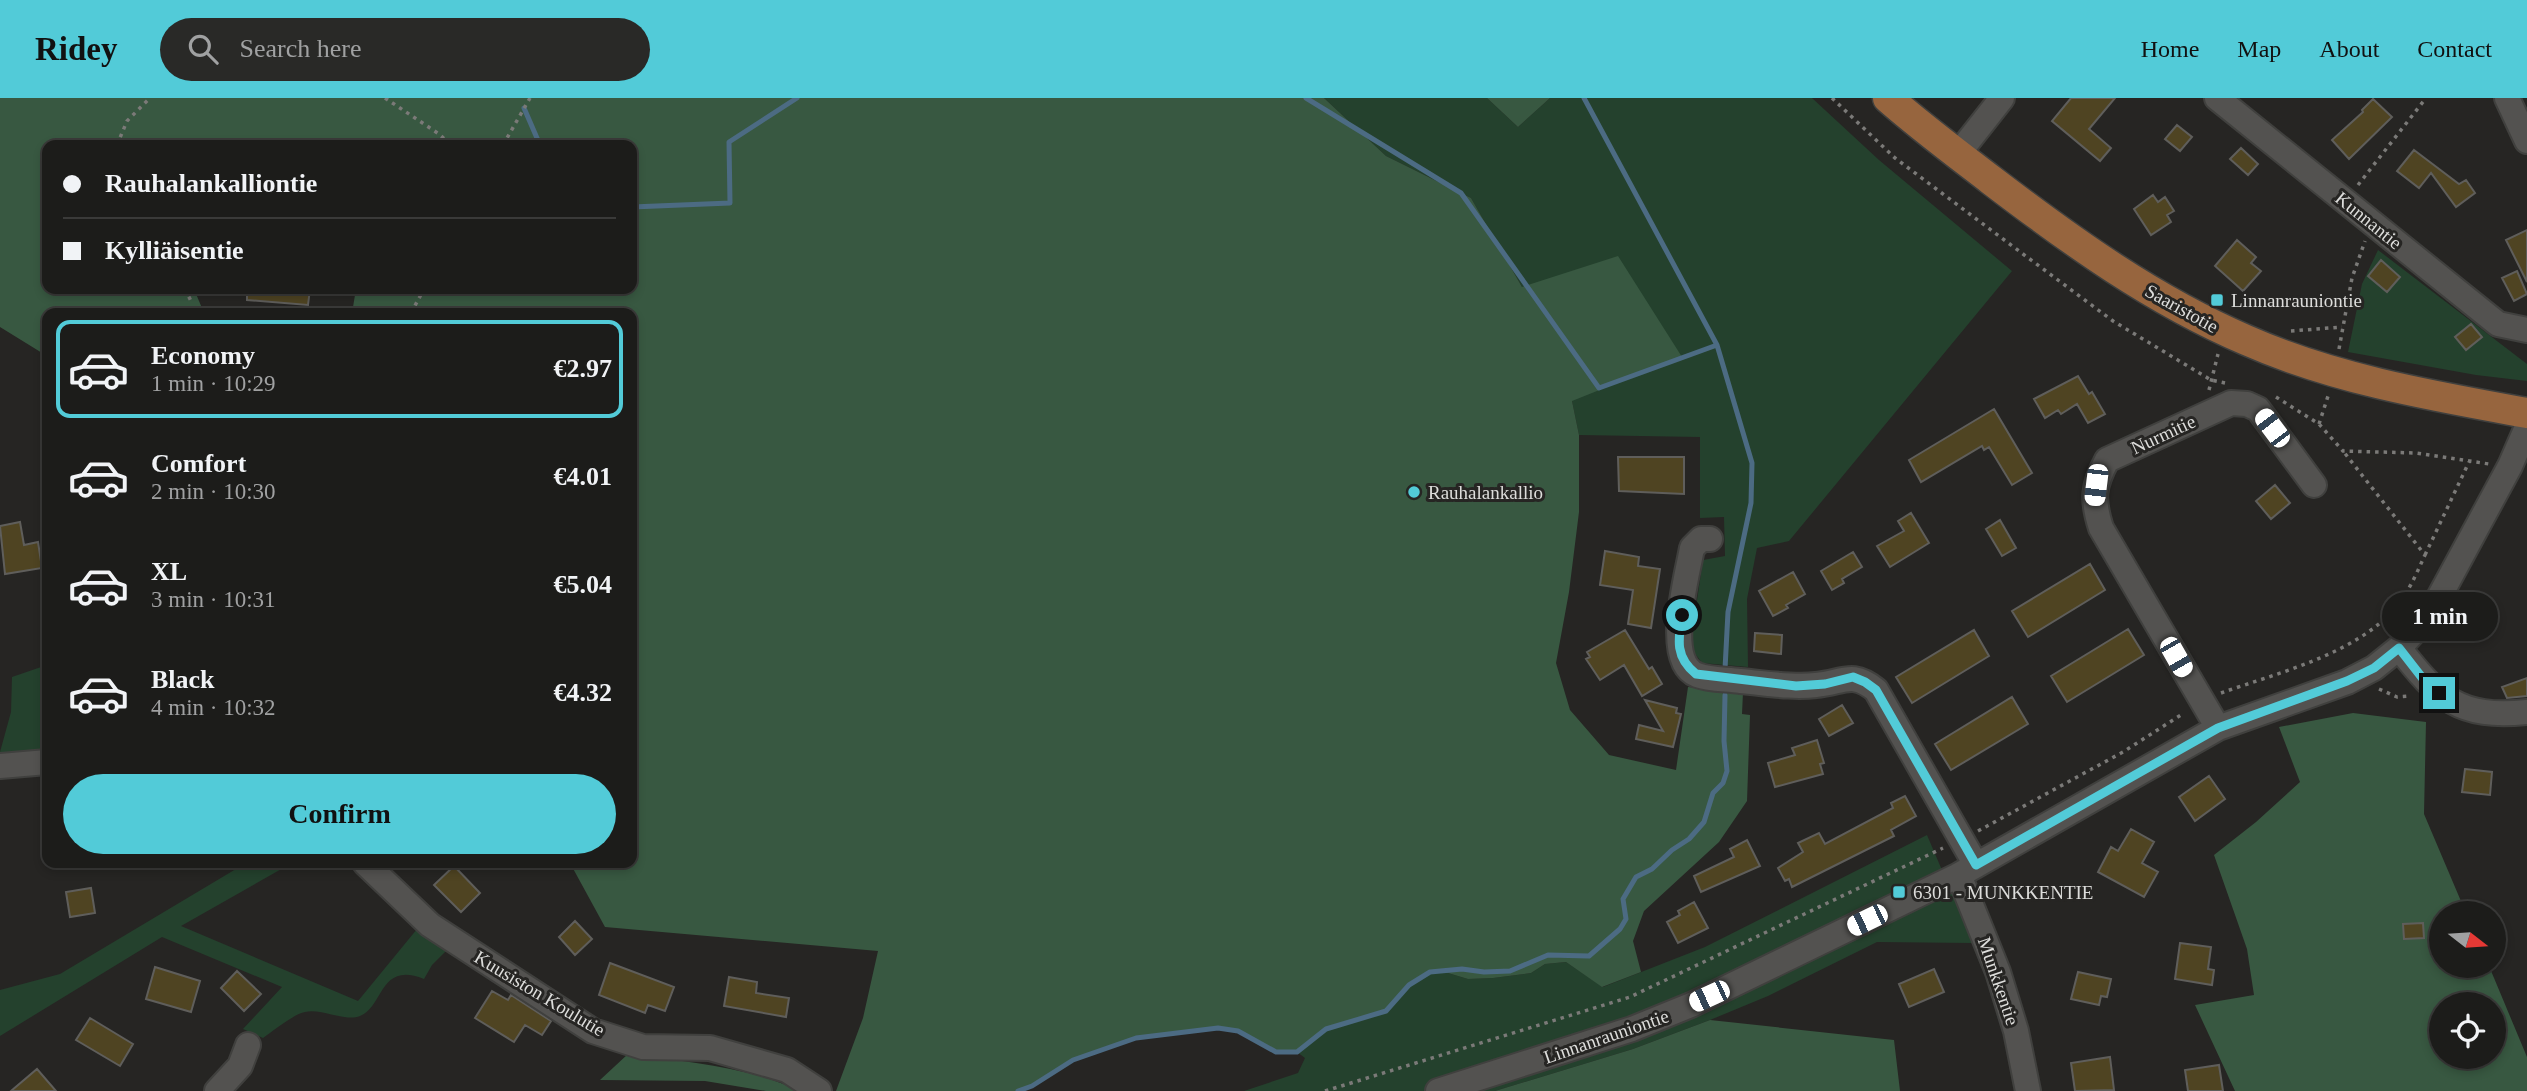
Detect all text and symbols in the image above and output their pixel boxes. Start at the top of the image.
search box [160,18,650,81]
icon: search [184,30,222,68]
text: Ridey [35,31,118,67]
text: Search here [240,34,361,63]
text: Home [2141,36,2199,62]
text: Map [2237,36,2281,62]
text: About [2319,36,2379,62]
text: Contact [2417,36,2492,62]
text: Rauhalankalliontie [105,169,317,198]
street label: Kunnantie [2331,187,2406,253]
text: Kylliäisentie [105,236,244,265]
street label: Saaristotie [2142,280,2222,337]
place label: Linnanrauniontie [2231,290,2362,311]
marker: Linnanrauniontie [2209,292,2225,308]
icon: car [67,338,130,401]
text: Economy [151,341,255,370]
text: €2.97 [554,354,612,383]
text: 1 min · 10:29 [151,371,276,396]
car [2251,405,2294,451]
street label: Nurmitie [2128,410,2199,458]
icon: car [67,446,130,509]
text: Comfort [151,449,246,478]
text: €4.01 [554,462,612,491]
car [2084,463,2109,507]
text: 2 min · 10:30 [151,479,276,504]
place label: Rauhalankallio [1428,482,1543,503]
marker: Rauhalankallio [1406,484,1422,500]
icon: car [67,554,130,617]
text: XL [151,557,187,586]
text: €5.04 [554,570,612,599]
text: 3 min · 10:31 [151,587,276,612]
callout: 1 min [2381,592,2497,640]
route start [1666,599,1698,631]
text: 1 min [2412,604,2468,629]
car [2157,634,2196,680]
icon: car [67,662,130,725]
text: Black [151,665,215,694]
route end [2423,677,2455,709]
text: €4.32 [554,678,612,707]
text: 4 min · 10:32 [151,695,276,720]
button: Confirm [63,774,616,854]
place label: 6301 - MUNKKENTIE [1913,882,2093,903]
marker: 6301 - MUNKKENTIE [1891,884,1907,900]
car [1844,901,1891,939]
north arrow [2429,901,2506,978]
map controls [2429,901,2506,1069]
street label: Munkkentie [1974,934,2023,1028]
street label: Kuusiston Koulutie [471,946,609,1041]
car [1686,978,1733,1014]
button: locate [2429,992,2506,1069]
street label: Linnanrauniontie [1541,1005,1671,1068]

